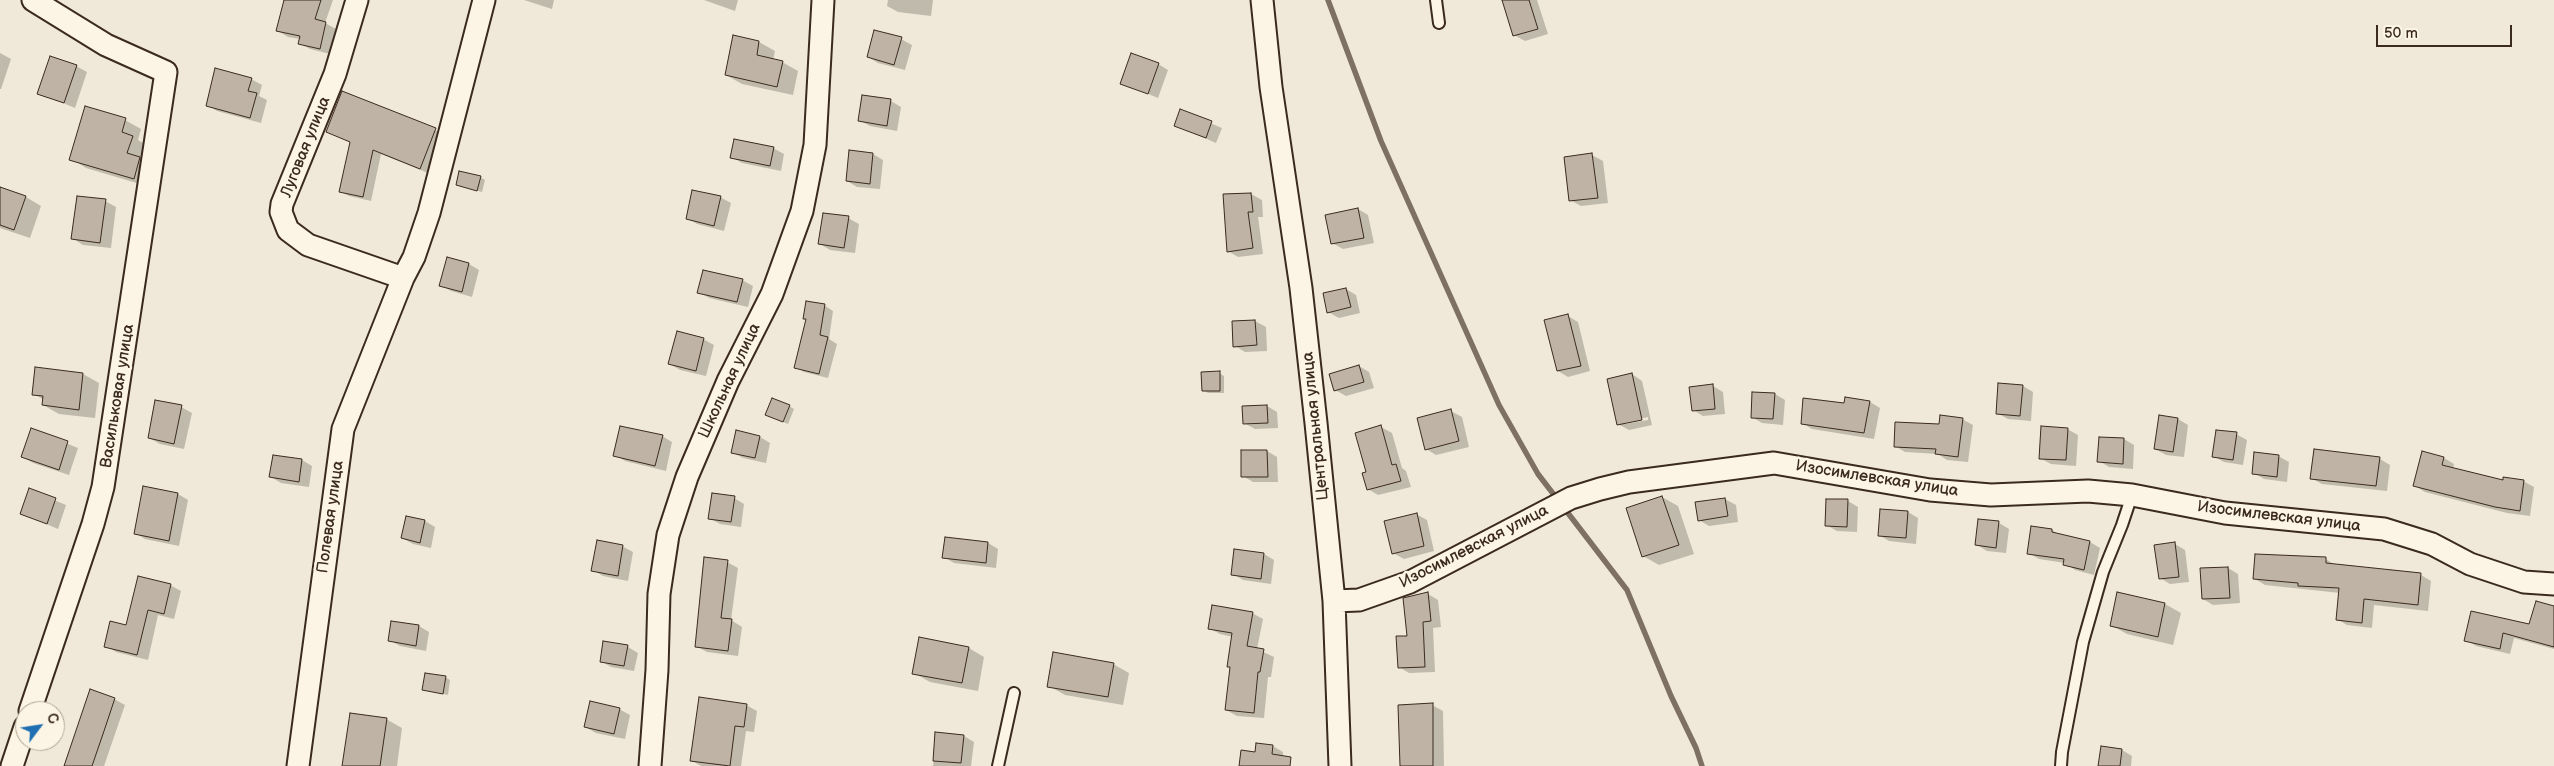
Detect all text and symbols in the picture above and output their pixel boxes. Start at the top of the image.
scale bar [2379,15,2515,47]
text: 50 m [2384,24,2418,43]
street label: Луговая улица [277,94,335,200]
street label: Школьная улица [695,320,765,442]
street label: Васильковая улица [97,323,139,469]
street label: Центральная улица [1299,351,1333,501]
street label: Изосимлевская улица [1794,457,1960,501]
street label: Полевая улица [314,459,348,575]
street label: Изосимлевская улица [2196,497,2362,537]
street label: Изосимлевская улица [1396,501,1552,593]
north arrow [15,701,65,751]
text: С [43,710,62,727]

